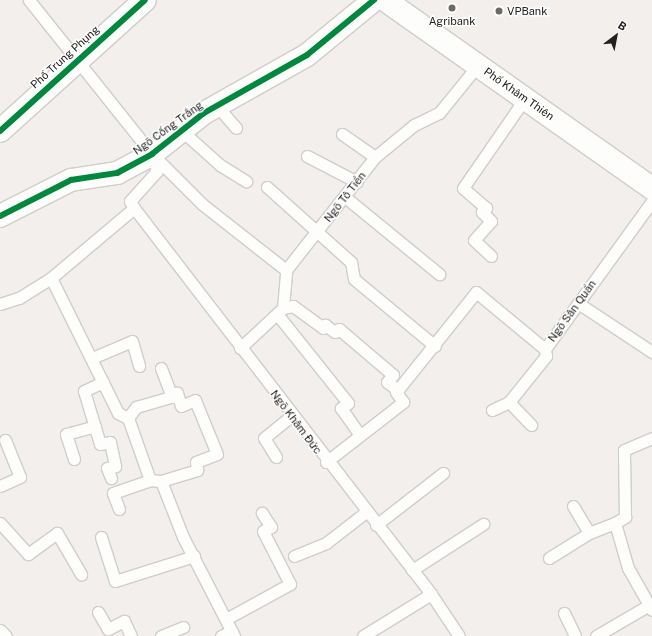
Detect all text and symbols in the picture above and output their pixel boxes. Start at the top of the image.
marker: Agribank [447,3,457,13]
place label: VPBank [507,4,547,18]
marker: VPBank [494,6,504,16]
place label: Agribank [429,14,475,28]
north arrow [596,16,636,56]
text: B [616,19,629,33]
street label: Phố Trung Phụng [28,23,102,91]
street label: Phố Khâm Thiên [481,65,557,123]
street label: Ngõ Cống Trắng [131,98,205,158]
street label: Ngõ Tô Tiền [321,169,369,225]
street label: Ngõ Sân Quần [545,277,599,345]
street label: Ngõ Khâm Đức [268,387,324,457]

